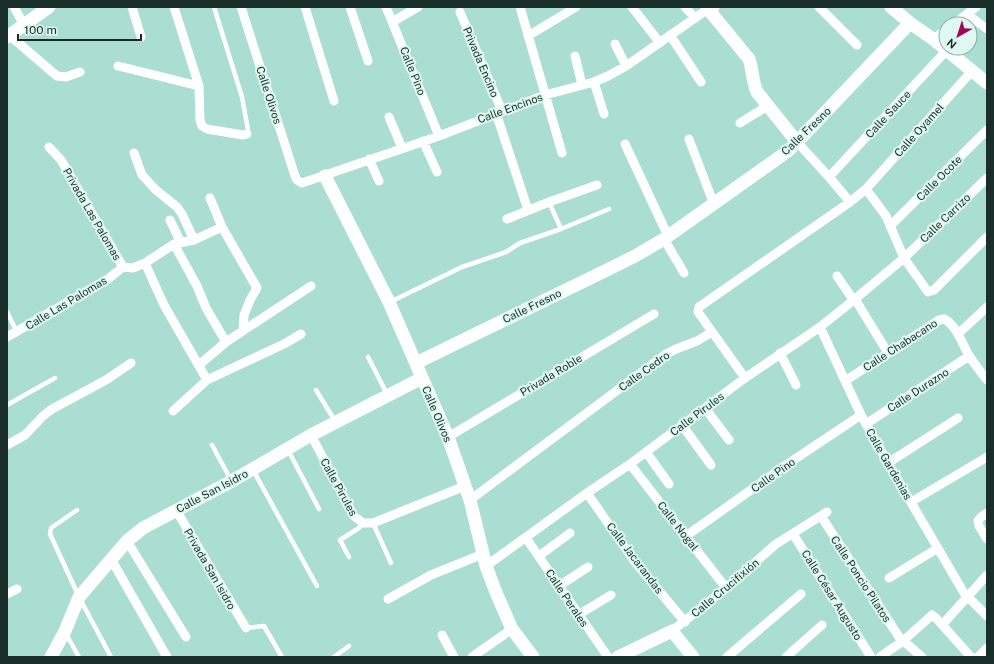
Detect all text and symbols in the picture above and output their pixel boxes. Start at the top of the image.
scale bar [18,16,141,42]
north arrow [938,16,978,56]
text: 100 m [24,23,57,37]
street label: Privada Encino [461,25,501,99]
text: N [945,36,959,51]
street label: Calle Pino [398,45,428,97]
street label: Calle Olivos [254,65,284,126]
street label: Calle Sauce [863,88,913,140]
street label: Calle Encinos [476,91,545,125]
street label: Calle Oyamel [892,101,946,159]
street label: Calle Fresno [779,105,833,157]
street label: Calle Ocote [914,153,964,203]
street label: Privada Las Palomas [61,166,124,263]
street label: Calle Carrizo [917,191,973,245]
street label: Calle Las Palomas [23,274,109,332]
street label: Calle Fresno [501,287,563,325]
street label: Calle Chabacano [861,317,939,373]
street label: Calle Cedro [616,349,672,393]
street label: Privada Roble [518,352,584,398]
street label: Calle Durazno [885,366,951,414]
street label: Calle Olivos [420,384,454,444]
street label: Calle Pirules [668,390,727,438]
street label: Calle Gardenias [864,426,915,502]
street label: Calle Pino [749,455,797,495]
street label: Calle Pirules [318,456,360,518]
street label: Calle San Isidro [174,467,250,515]
street label: Calle Nogal [655,499,701,553]
street label: Calle Jacarandas [604,520,666,596]
street label: Privada San Isidro [182,526,238,612]
street label: Calle Poncio Pilatos [829,534,894,625]
street label: Calle César Augusto [799,548,865,642]
street label: Calle Crucifixión [689,556,761,620]
street label: Calle Perales [543,567,591,629]

